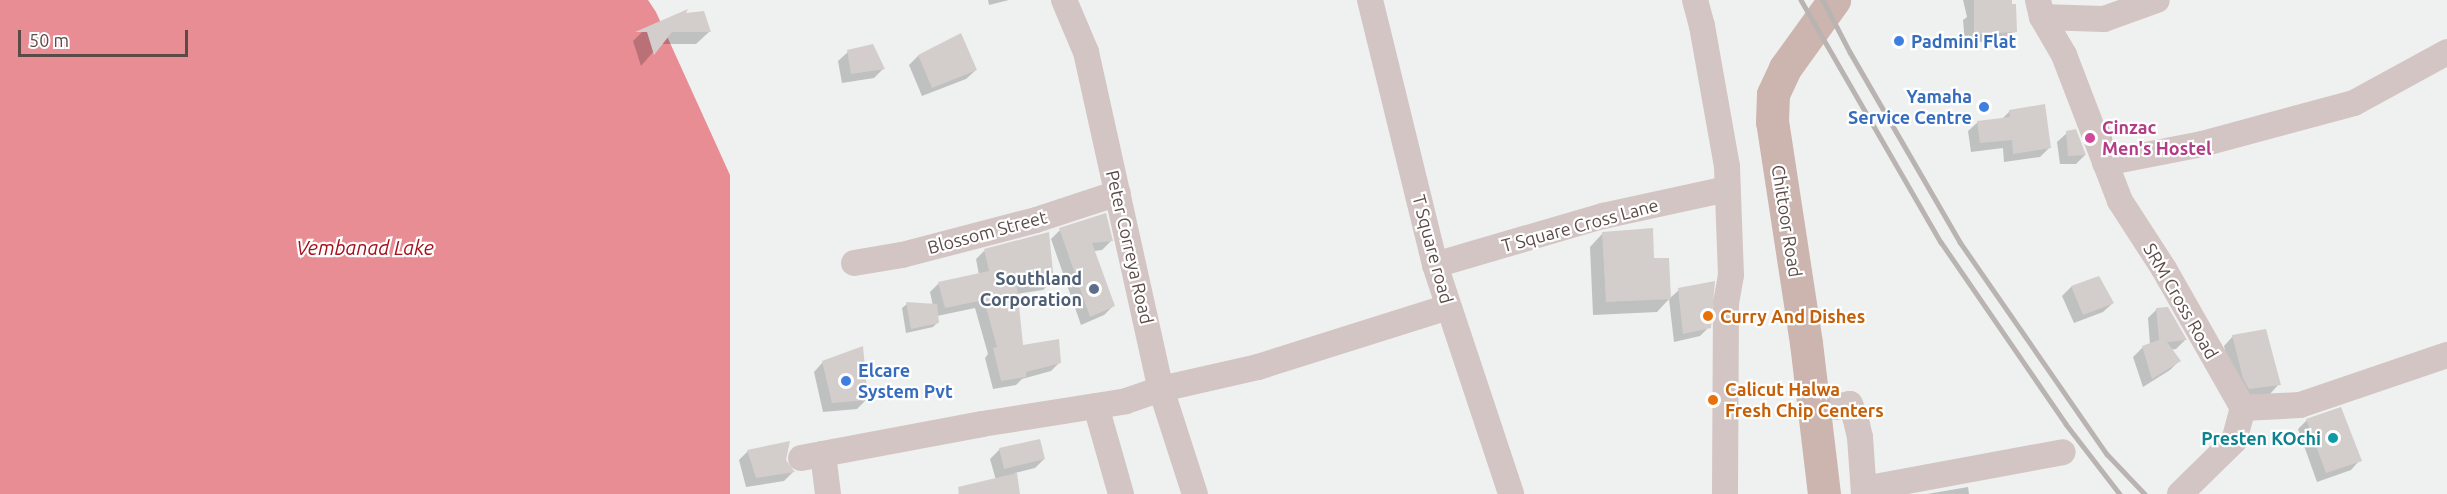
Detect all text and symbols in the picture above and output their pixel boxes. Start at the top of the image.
scale bar [21,18,190,56]
text: 50 m [29,30,69,50]
place label: Padmini Flat [1911,30,2016,52]
marker: Padmini Flat [1892,34,1906,48]
place label: Yamaha Service Centre [1848,86,1972,128]
marker: Yamaha Service Centre [1977,100,1991,114]
place label: Cinzac Men's Hostel [2102,117,2211,160]
marker: Cinzac Men's Hostel [2083,131,2097,145]
street label: Chittoor Road [1767,163,1807,279]
street label: Peter Correya Road [1102,168,1158,326]
street label: T Square road [1408,192,1458,306]
street label: T Square Cross Lane [1499,194,1661,256]
street label: Blossom Street [925,206,1049,258]
water label: Vembanad Lake [296,235,434,259]
street label: SRM Cross Road [2139,239,2223,363]
place label: Southland Corporation [980,268,1082,310]
marker: Southland Corporation [1087,282,1101,296]
place label: Curry And Dishes [1720,305,1865,327]
marker: Curry And Dishes [1701,309,1715,323]
place label: Elcare System Pvt [858,360,953,403]
marker: Elcare System Pvt [839,374,853,388]
place label: Calicut Halwa Fresh Chip Centers [1725,379,1884,422]
marker: Calicut Halwa Fresh Chip Centers [1706,393,1720,407]
place label: Presten KOchi [2201,427,2321,449]
marker: Presten KOchi [2326,431,2340,445]

